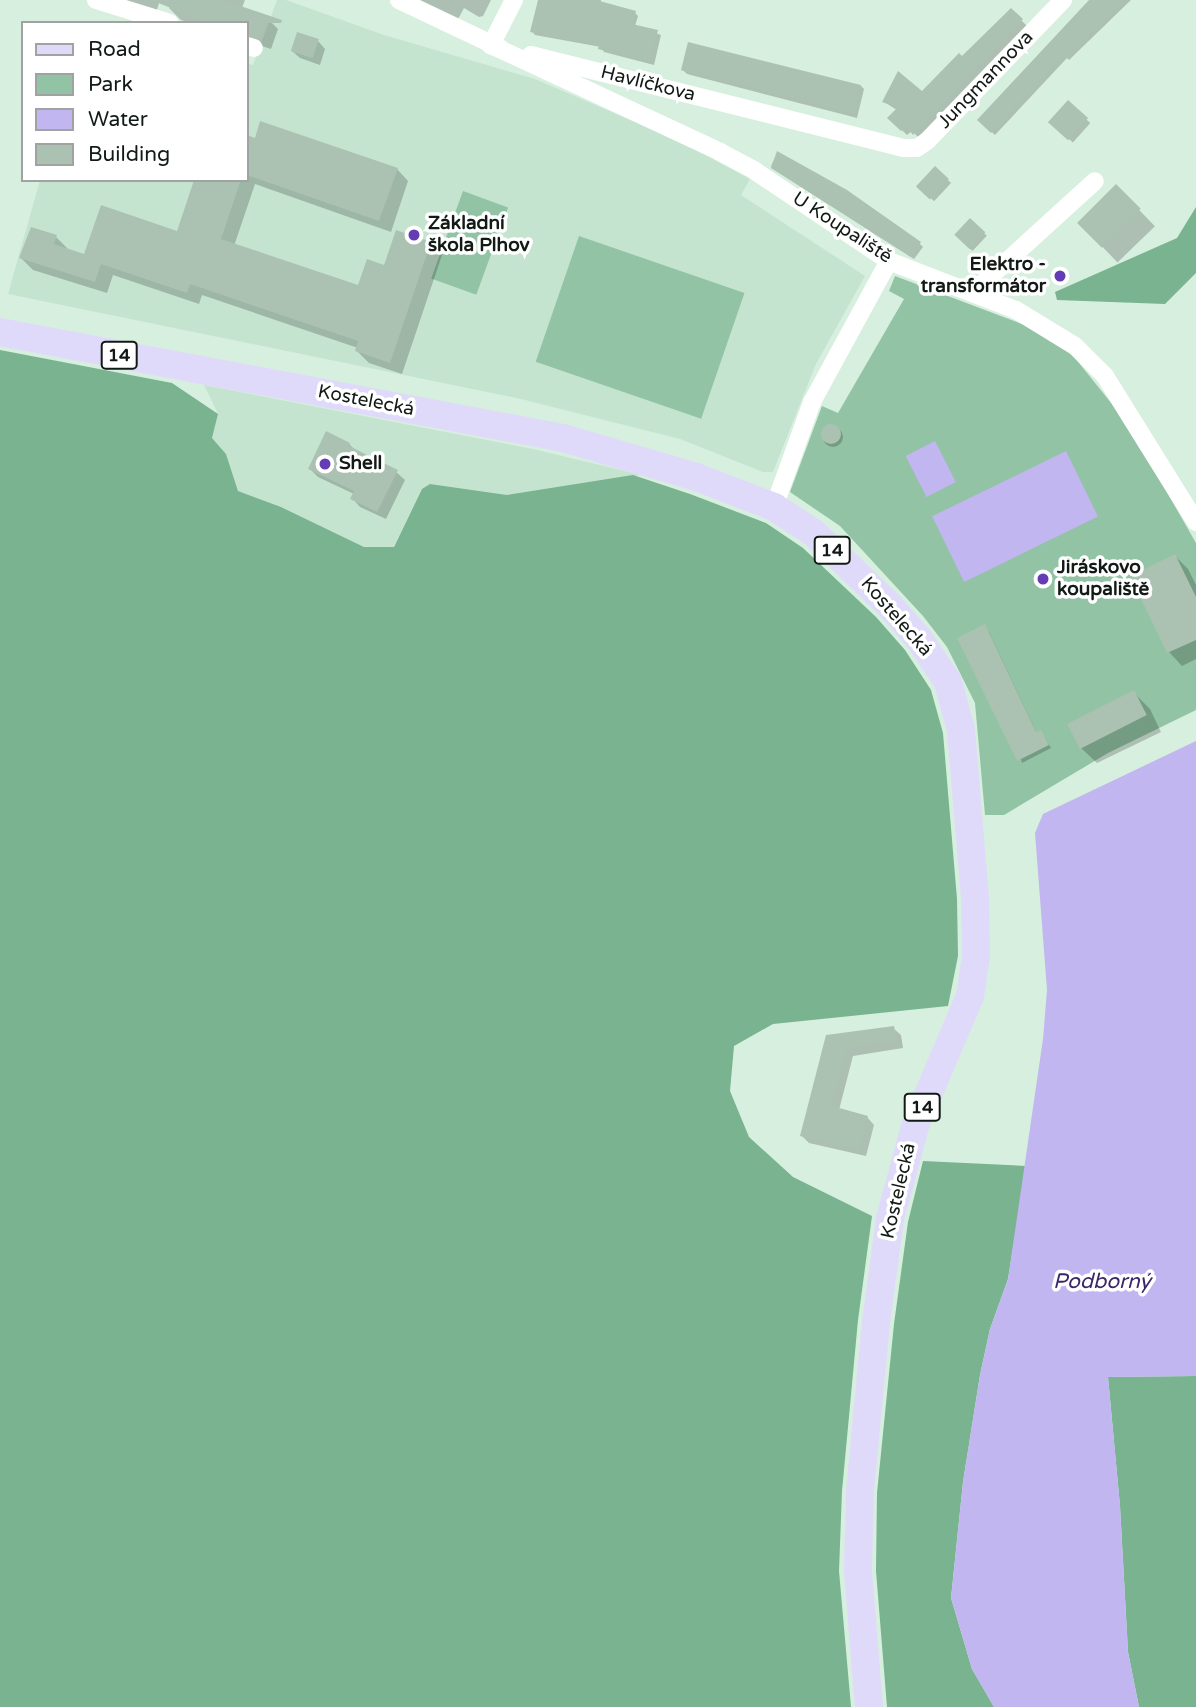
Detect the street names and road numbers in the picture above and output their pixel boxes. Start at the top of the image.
street label: Jungmannova [934,26,1038,134]
street label: Havlíčkova [598,61,698,107]
street label: U Koupaliště [788,187,896,269]
road number: 14 [100,340,138,370]
street label: Kostelecká [316,380,416,422]
road number: 14 [813,536,851,564]
street label: Kostelecká [855,573,937,661]
road number: 14 [903,1092,941,1122]
street label: Kostelecká [877,1141,921,1241]

